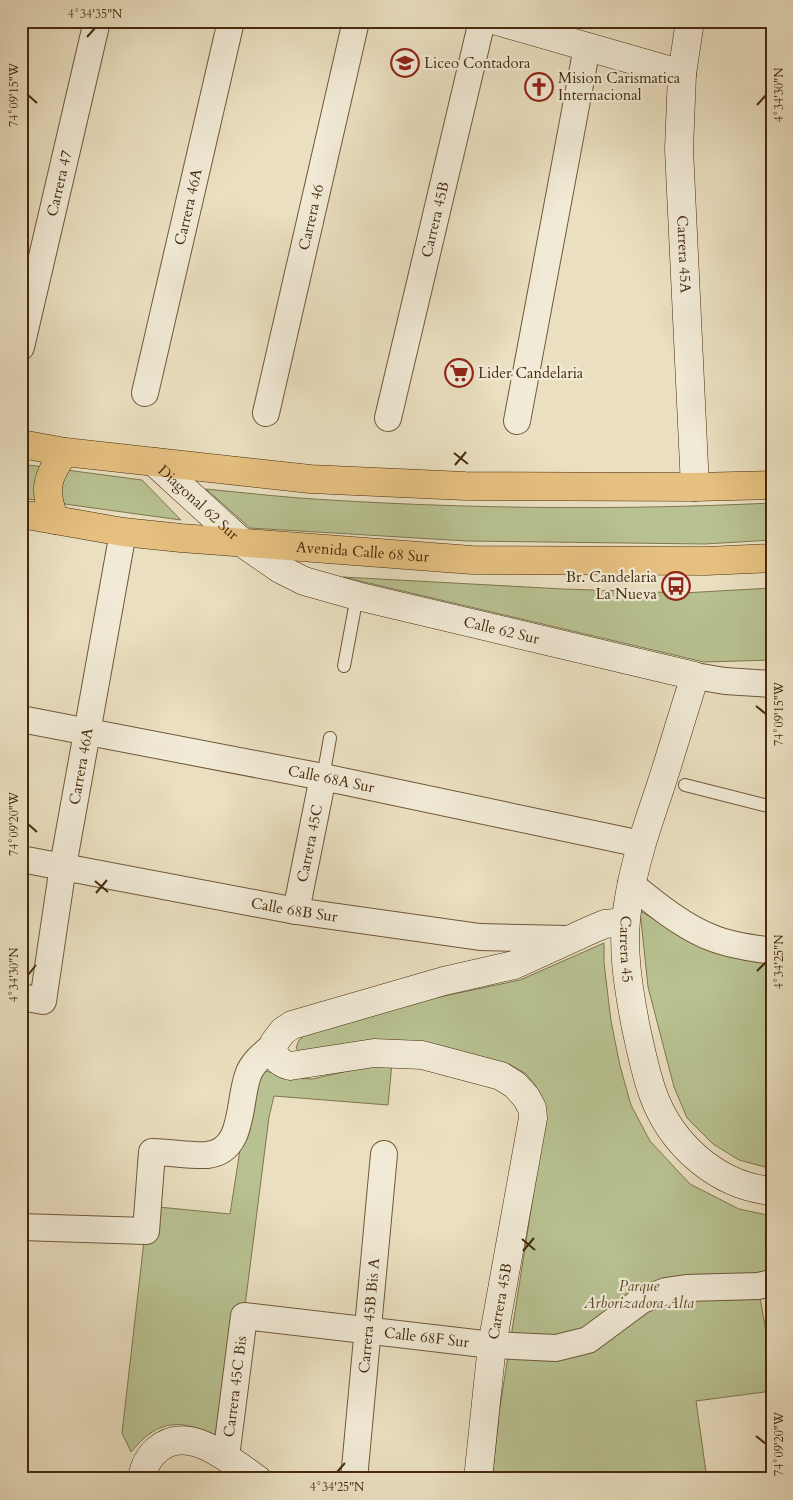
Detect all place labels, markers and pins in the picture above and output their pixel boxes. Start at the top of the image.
school or university icon: Liceo Contadora [390,48,420,78]
place label: Liceo Contadora [424,53,531,73]
place label: Mision Carismatica Internacional [558,68,681,105]
church icon: Mision Carismatica Internacional [524,72,554,102]
supermarket icon: Lider Candelaria [444,358,474,388]
place label: Lider Candelaria [478,363,584,383]
place label: Br. Candelaria La Nueva [566,567,658,604]
bus stop icon: Br. Candelaria La Nueva [661,571,691,601]

